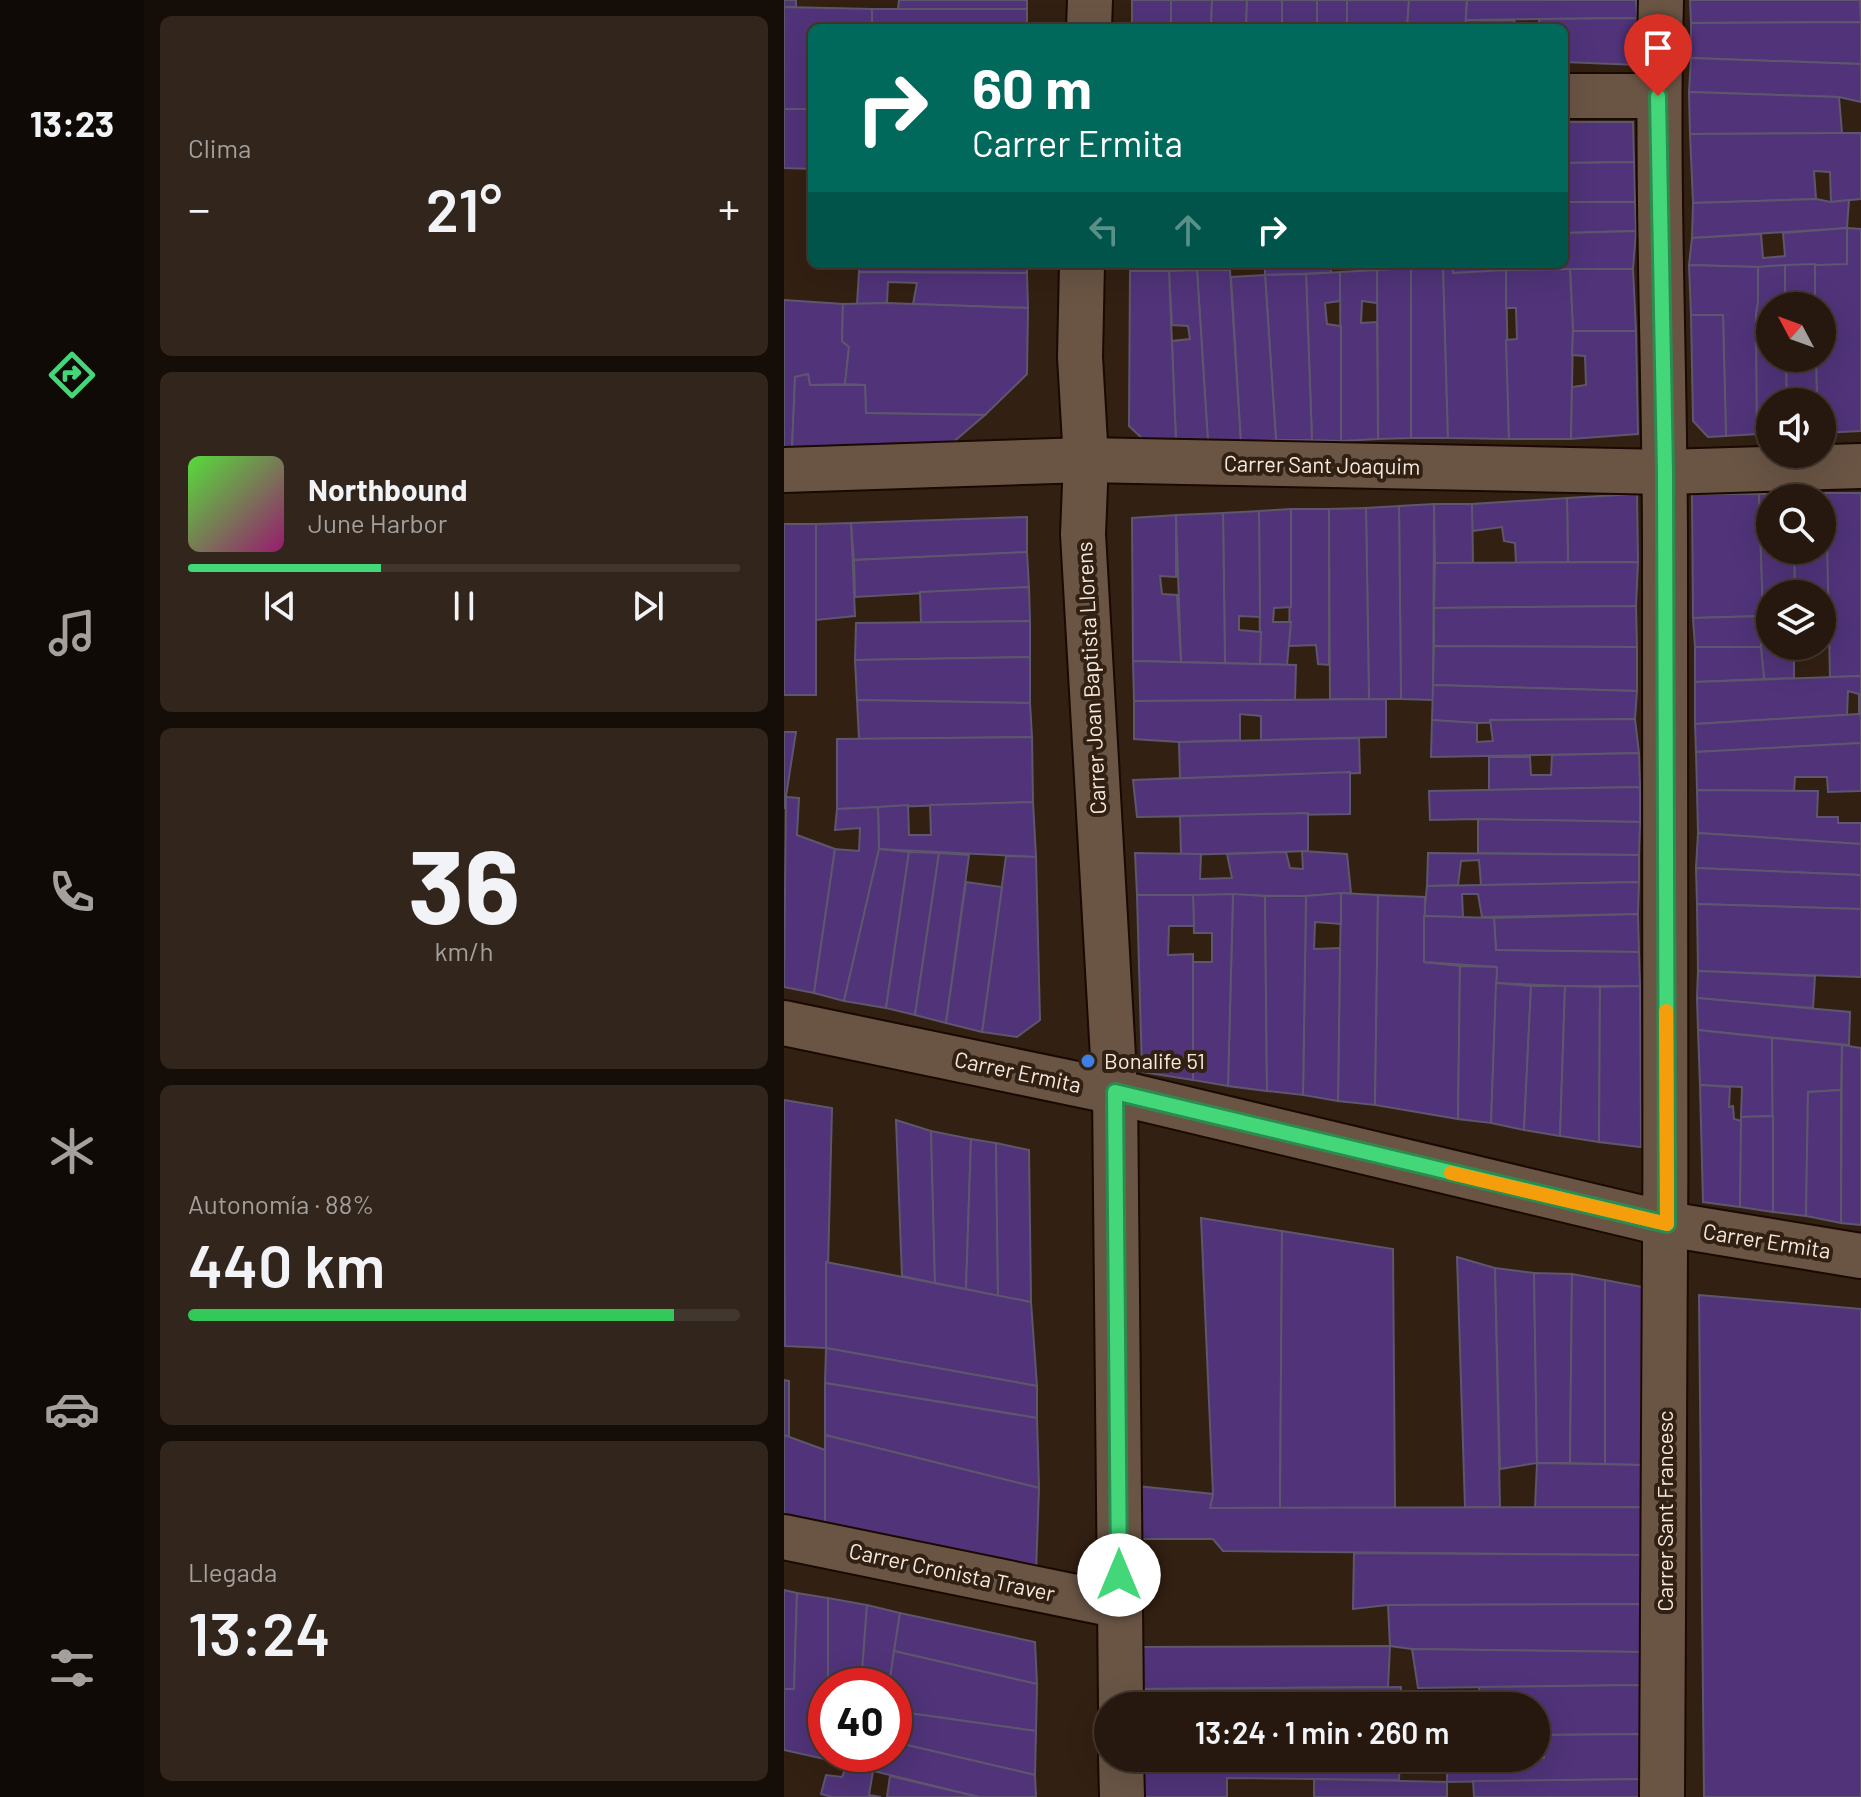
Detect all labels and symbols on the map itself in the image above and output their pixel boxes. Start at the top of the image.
pin [1624,14.0,1692,96]
north arrow [1756,292,1836,372]
street label: Carrer Sant Joaquim [1224,449,1420,479]
street label: Carrer Joan Baptista Llorens [1070,541,1110,815]
street label: Carrer Ermita [952,1045,1084,1097]
place label: Bonalife 51 [1104,1047,1205,1073]
marker: Bonalife 51 [1079,1052,1097,1070]
street label: Carrer Ermita [1701,1217,1833,1263]
street label: Carrer Sant Francesc [1651,1411,1677,1611]
position arrow [1077,1533,1161,1617]
street label: Carrer Cronista Traver [847,1537,1057,1606]
speed limit sign: 40 [808,1668,912,1772]

